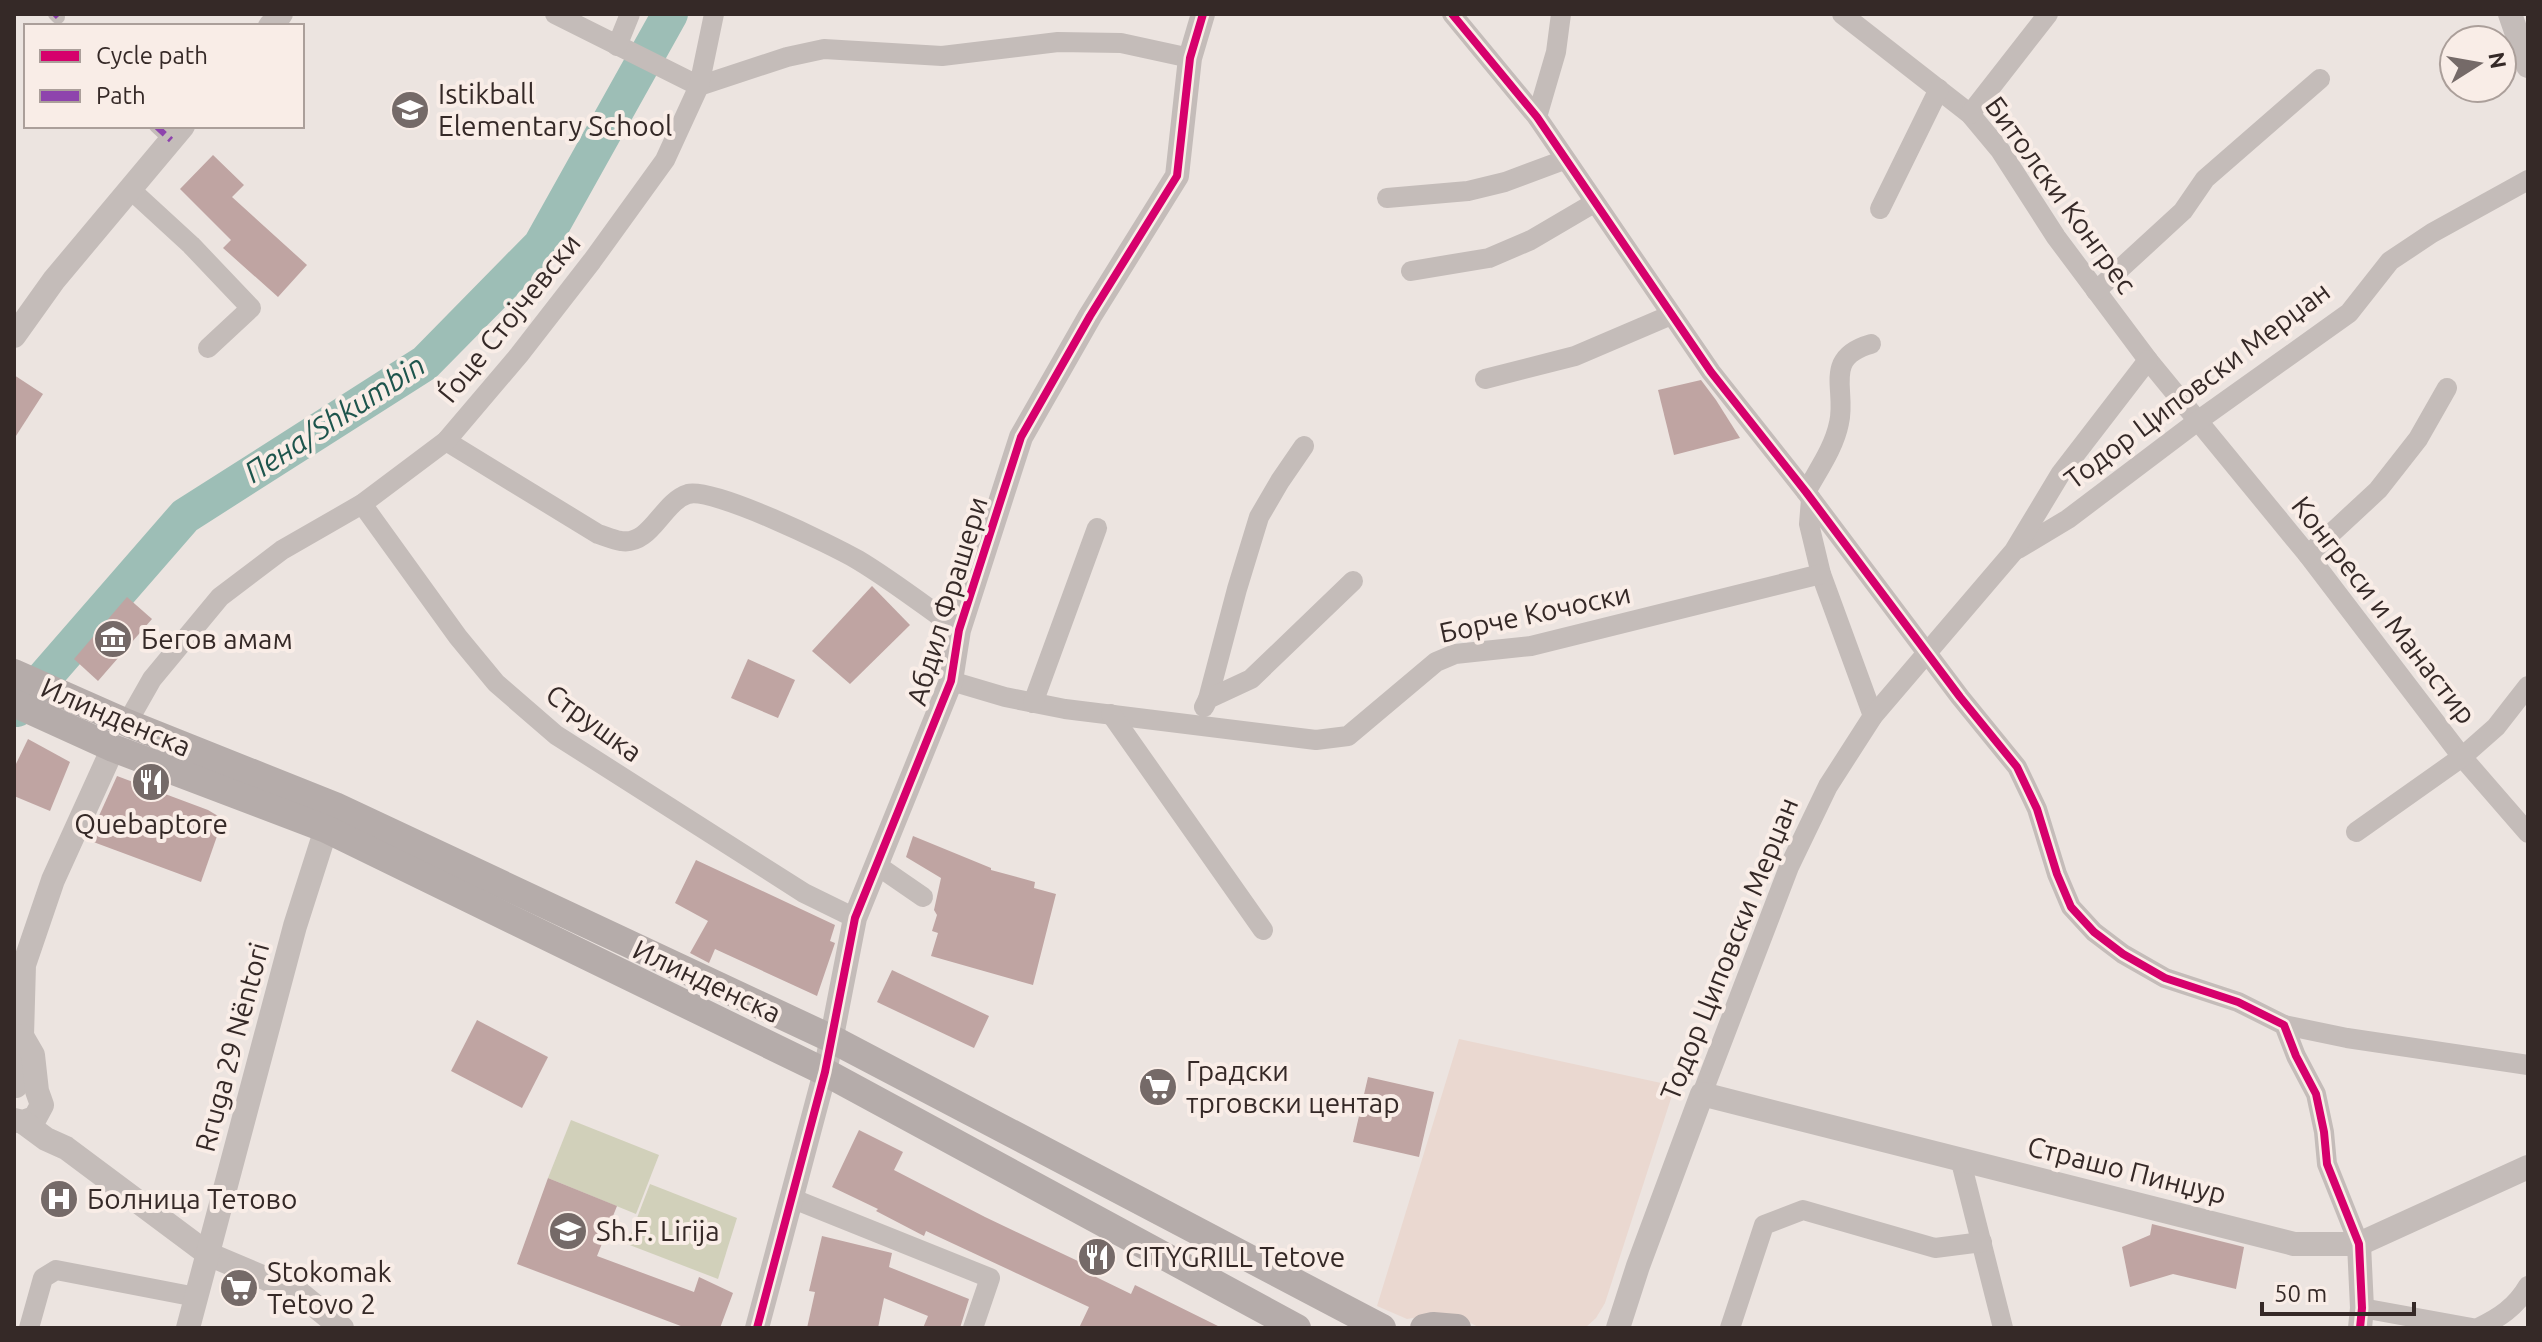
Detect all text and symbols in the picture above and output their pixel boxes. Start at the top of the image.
legend [24,24,304,128]
north arrow [2438,24,2518,104]
text: Cycle path [96,42,208,69]
text: N [2484,50,2512,71]
place label: Istikball Elementary School [438,78,672,141]
text: Path [96,82,146,109]
school or university icon: Istikball Elementary School [389,89,431,131]
street label: Битолски Конгрес [1980,91,2143,299]
street label: Ѓоце Стојчевски [431,227,586,408]
street label: Тодор Циповски Мерџан [2058,275,2335,494]
water label: Пена/Shkumbin [238,347,431,489]
street label: Конгреси и Манастир [2286,490,2483,729]
street label: Абдил Фрашери [900,493,993,709]
street label: Борче Кочоски [1436,577,1633,648]
museum icon: Бегов амам [92,618,134,660]
place label: Бегов амам [141,623,293,654]
street label: Илинденска [37,671,196,762]
street label: Струшка [541,678,648,768]
restaurant icon: Quebaptore [130,761,172,803]
street label: Тодор Циповски Мерџан [1654,793,1804,1105]
place label: Quebaptore [74,808,228,839]
street label: Илинденска [628,933,786,1028]
street label: Rruga 29 Nëntori [189,939,274,1155]
place label: Градски трговски центар [1186,1055,1400,1118]
supermarket icon: Градски трговски центар [1137,1066,1179,1108]
street label: Страшо Пинџур [2025,1130,2230,1209]
hospital icon: Болница Тетово [38,1178,80,1220]
place label: Болница Тетово [87,1183,297,1214]
school or university icon: Sh.F. Lirija [547,1210,589,1252]
place label: Sh.F. Lirija [596,1215,720,1246]
restaurant icon: CITYGRILL Tetove [1076,1236,1118,1278]
place label: CITYGRILL Tetove [1125,1241,1345,1272]
place label: Stokomak Tetovo 2 [267,1256,392,1319]
scale bar [2262,1266,2414,1316]
supermarket icon: Stokomak Tetovo 2 [218,1267,260,1309]
text: 50 m [2274,1280,2327,1307]

